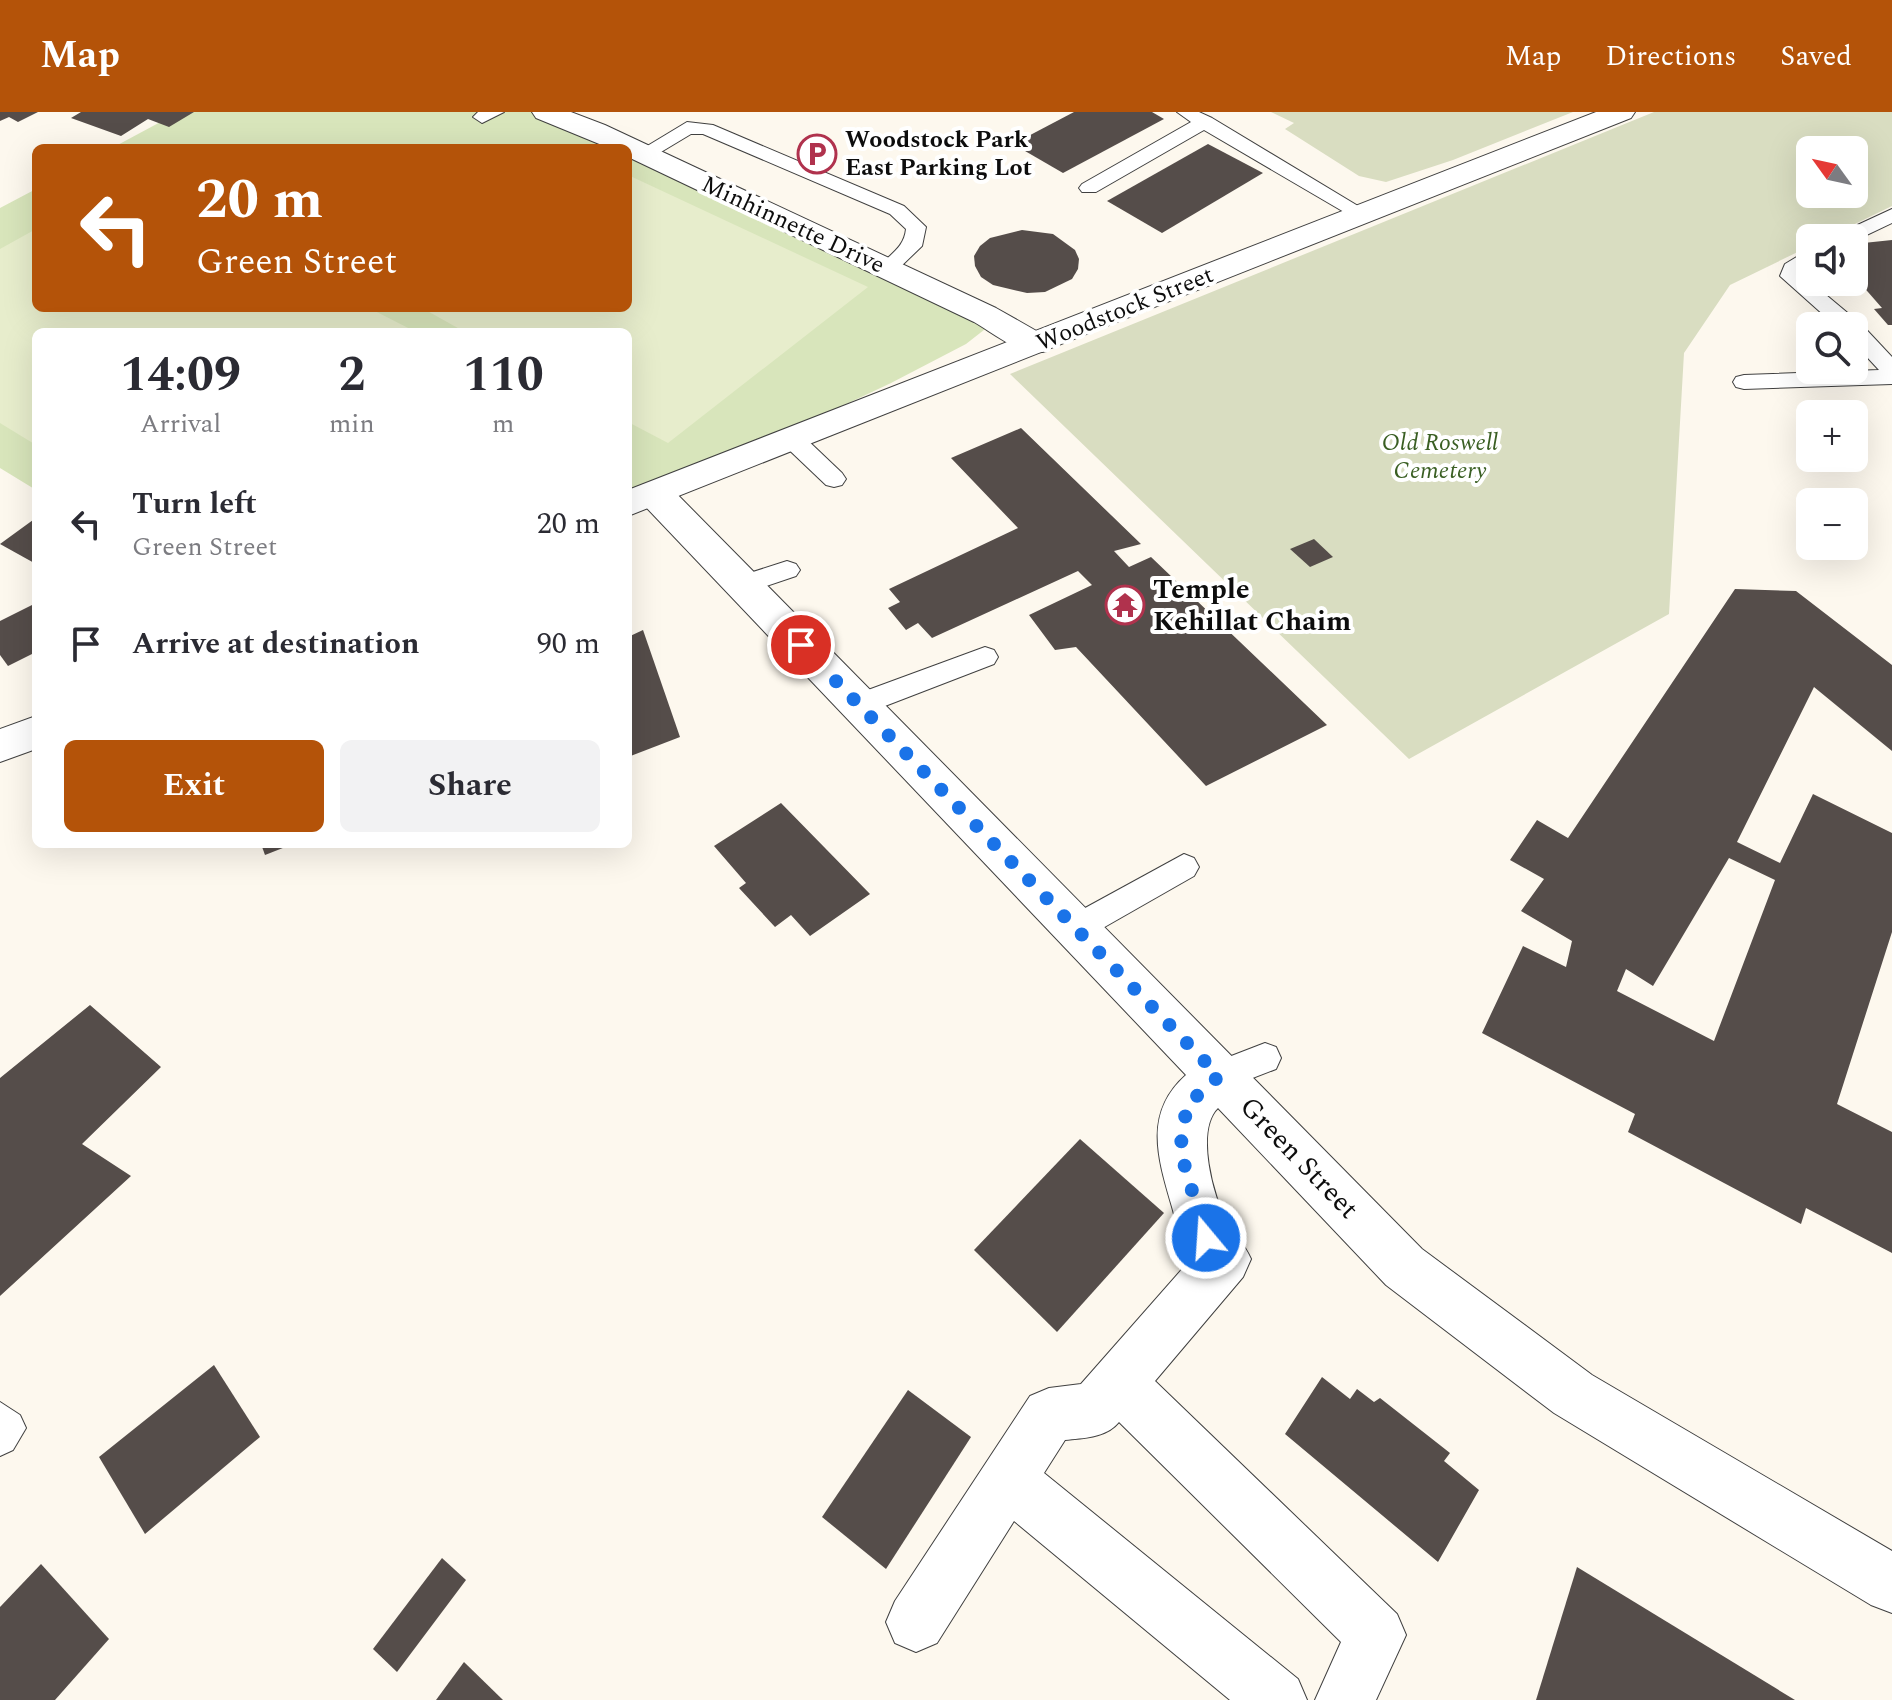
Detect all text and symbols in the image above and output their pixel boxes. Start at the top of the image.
text: Map [40,27,120,85]
text: Map [1505,35,1562,78]
text: Directions [1606,35,1736,78]
text: Saved [1780,35,1852,78]
place label: Woodstock Park East Parking Lot [845,122,1032,186]
parking icon: Woodstock Park East Parking Lot [796,133,838,175]
north arrow [1796,136,1868,208]
map controls [1796,136,1868,560]
text: 20 m [196,158,323,243]
street label: Minhinnette Drive [695,167,891,283]
icon: left [64,176,168,280]
button: sound [1796,224,1868,296]
text: Green Street [196,235,397,290]
street label: Woodstock Street [1031,257,1219,361]
button: search [1796,312,1868,384]
text: 14:09 [120,339,241,412]
text: 2 [338,339,365,412]
text: 110 [463,339,544,412]
button: + [1796,400,1868,472]
text: Arrival [140,404,221,444]
text: min [329,404,375,444]
text: m [492,404,514,444]
park label: Old Roswell Cemetery [1382,425,1498,489]
text: Turn left [132,481,257,527]
button: − [1796,488,1868,560]
text: 20 m [537,501,600,547]
icon: left [64,502,108,546]
text: Green Street [132,527,277,567]
place label: Temple Kehillat Chaim [1153,568,1351,643]
temple icon: Temple Kehillat Chaim [1104,584,1146,626]
pin [767,611,835,679]
text: Arrive at destination [132,621,419,667]
text: 90 m [537,621,600,667]
icon: arrive [64,622,108,666]
icon: arrive [779,623,823,667]
button: Exit [64,740,324,832]
button: Share [340,740,600,832]
street label: Green Street [1229,1087,1369,1229]
position arrow [1164,1196,1248,1280]

